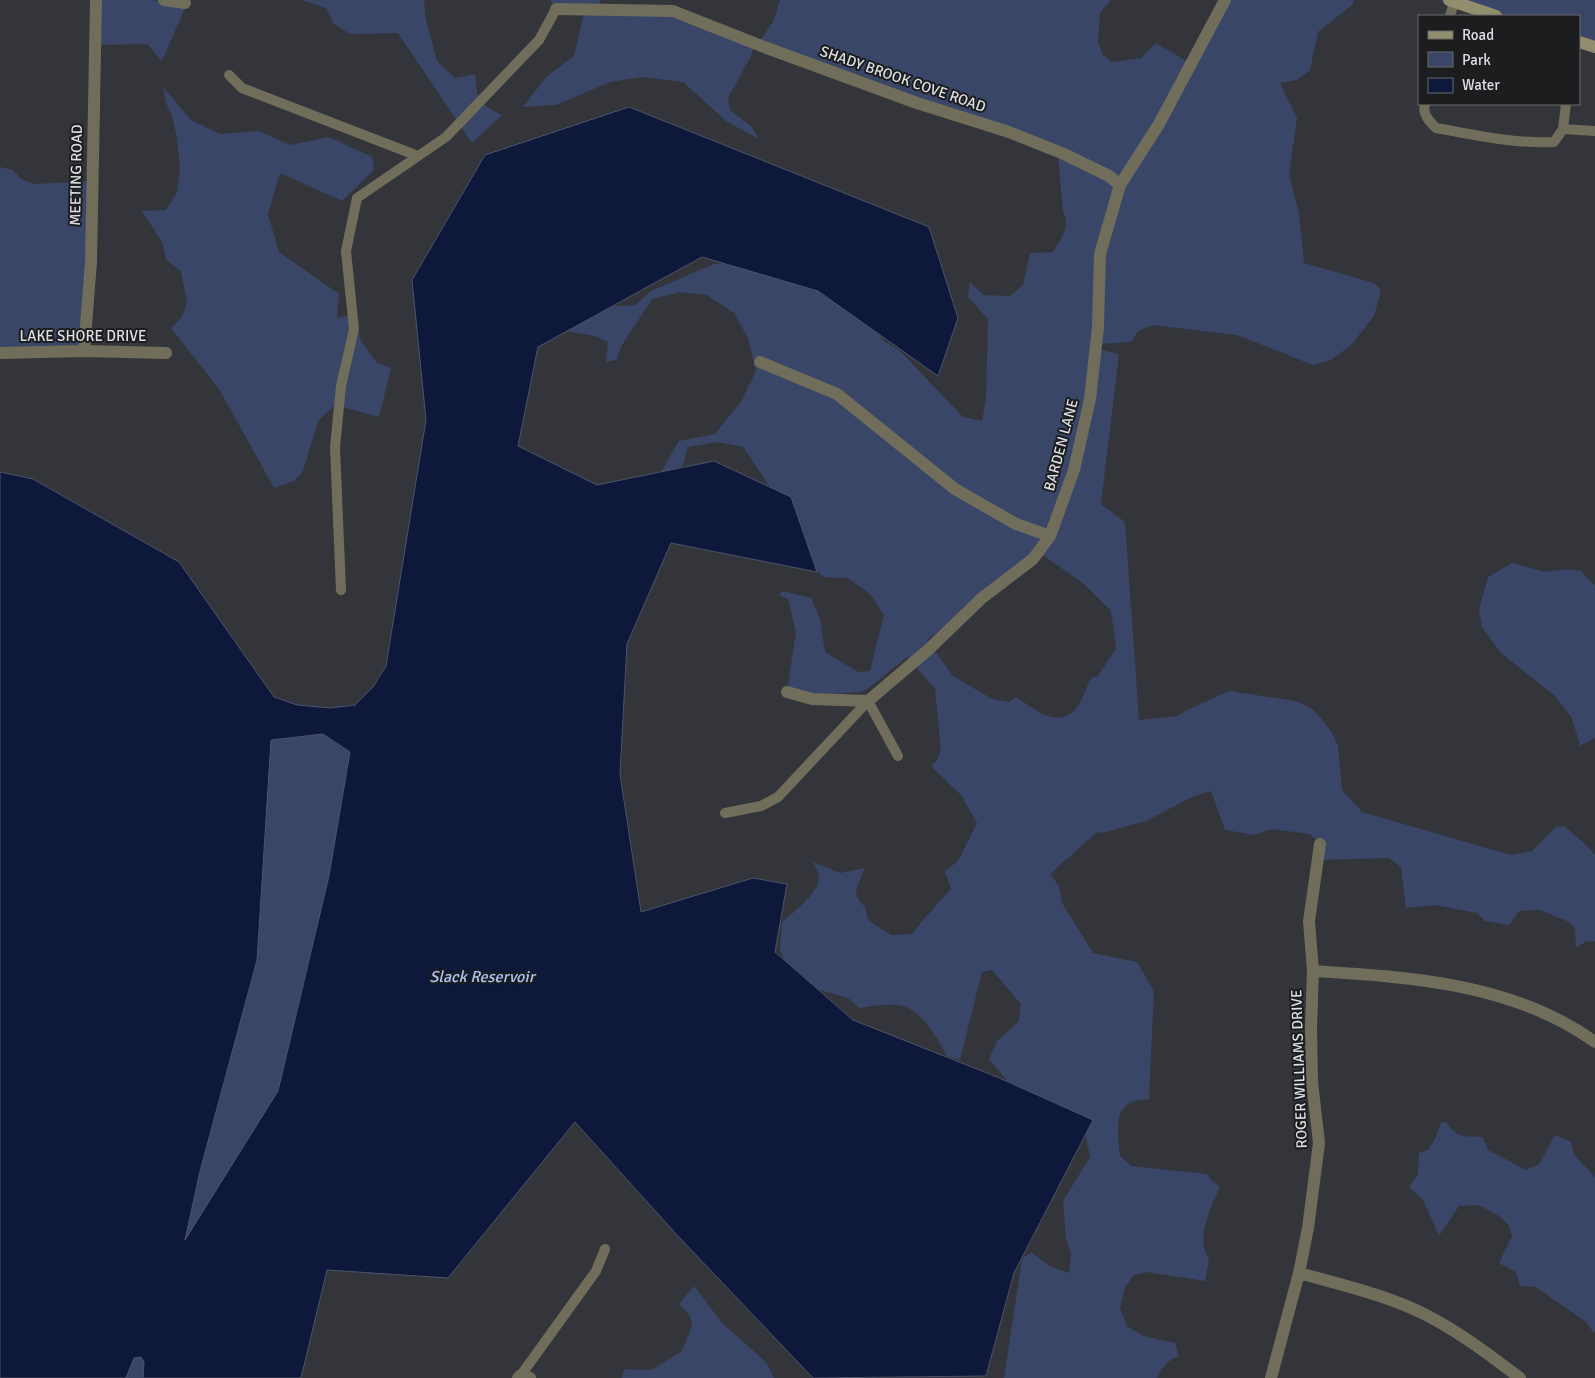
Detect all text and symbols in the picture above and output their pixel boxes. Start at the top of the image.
legend [1418,15,1580,105]
text: Road [1462,26,1494,44]
street label: SHADY BROOK COVE ROAD [818,42,988,116]
text: Park [1462,51,1491,69]
text: Water [1462,76,1500,94]
street label: MEETING ROAD [66,124,86,226]
street label: LAKE SHORE DRIVE [20,327,146,345]
street label: BARDEN LANE [1040,397,1082,493]
water label: Slack Reservoir [429,967,537,987]
street label: ROGER WILLIAMS DRIVE [1287,989,1311,1149]

